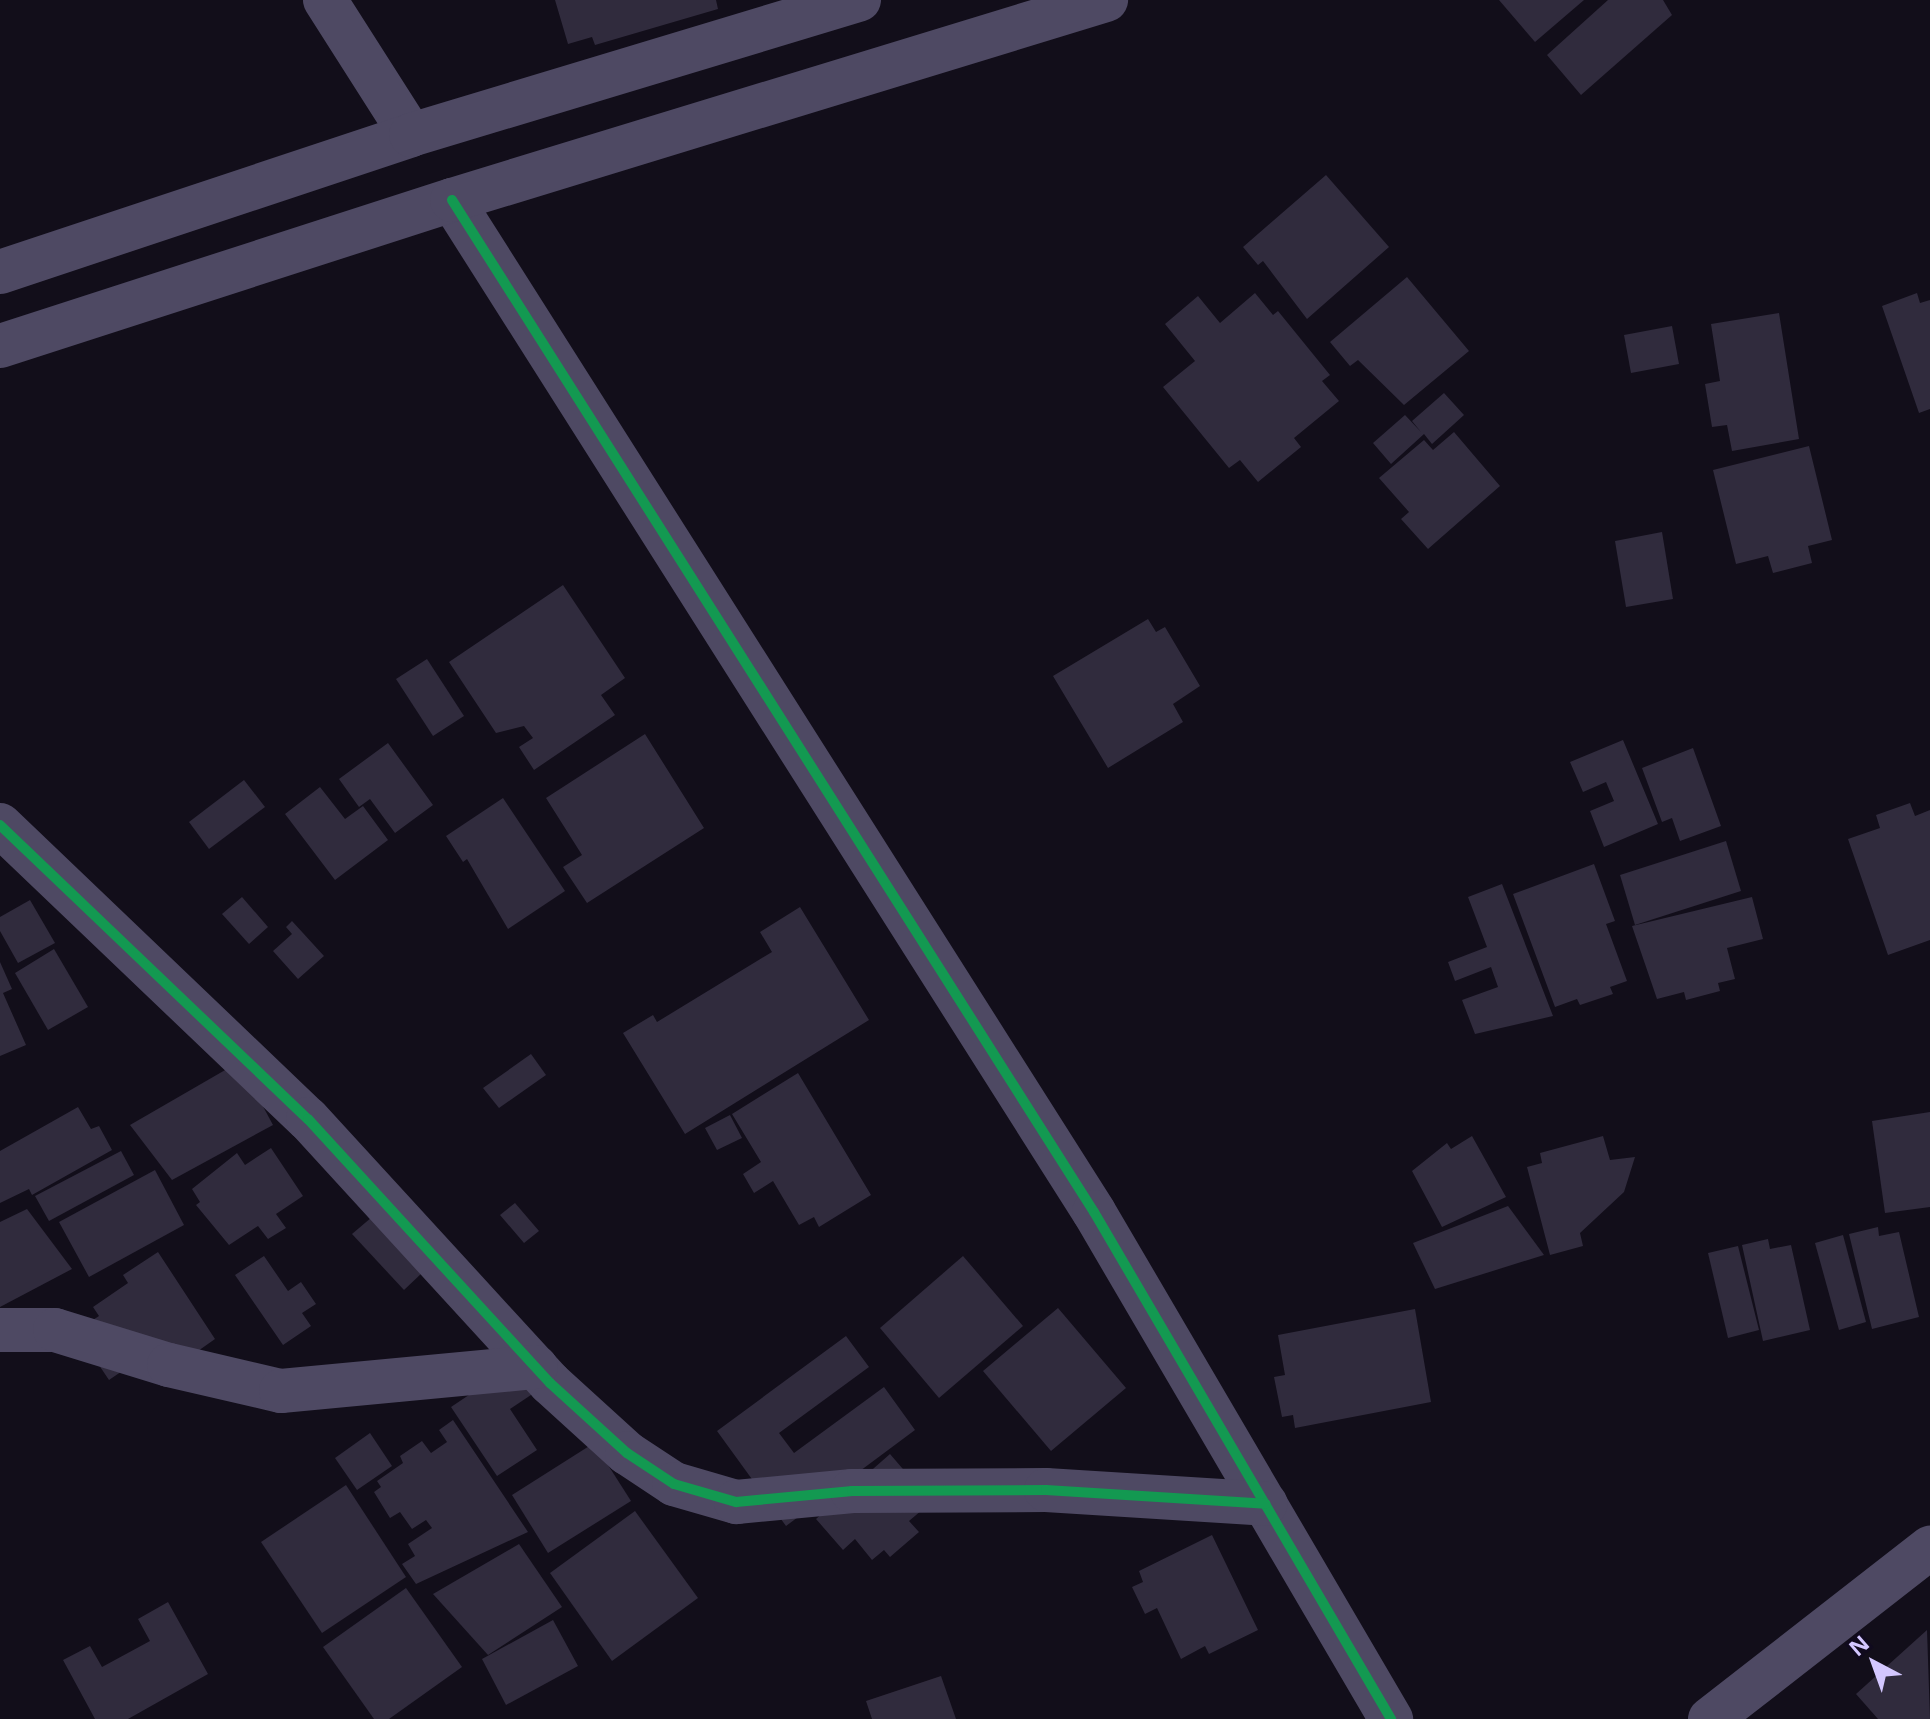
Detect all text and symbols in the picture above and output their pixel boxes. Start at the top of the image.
north arrow [1834,1623,1914,1703]
text: N [1842,1628,1875,1662]

